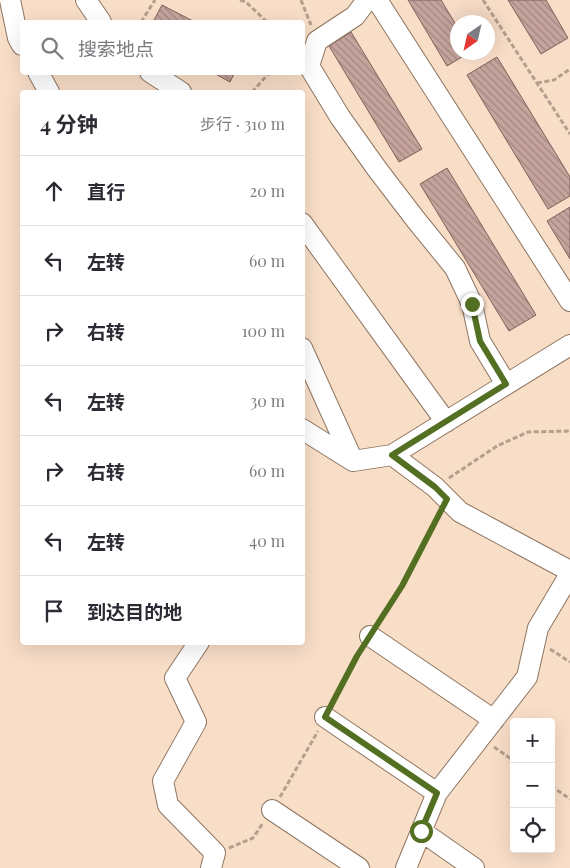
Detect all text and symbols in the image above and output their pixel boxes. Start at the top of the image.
north arrow [450,15,495,60]
search box [20,20,305,75]
icon: search [38,34,66,62]
text: 搜索地点 [78,35,154,61]
text: 4 分钟 [40,109,98,137]
text: 步行 · 310 m [200,113,285,134]
icon: ahead [40,177,68,205]
text: 直行 [87,178,125,204]
text: 20 m [250,180,285,201]
icon: left [40,247,68,275]
text: 左转 [87,248,125,274]
text: 60 m [249,250,285,271]
route end [461,293,484,316]
icon: right [40,317,68,345]
text: 右转 [87,318,125,344]
text: 100 m [242,320,285,341]
icon: left [40,387,68,415]
text: 左转 [87,388,125,414]
text: 30 m [250,390,285,411]
icon: right [40,457,68,485]
text: 右转 [87,458,125,484]
text: 60 m [249,460,285,481]
icon: left [40,527,68,555]
text: 左转 [87,528,125,554]
text: 40 m [249,530,285,551]
icon: arrive [40,597,68,625]
text: 到达目的地 [87,598,182,624]
map controls [510,718,555,853]
button: + [510,718,555,763]
button: − [510,763,555,808]
button: locate [510,808,555,853]
route start [410,820,433,843]

